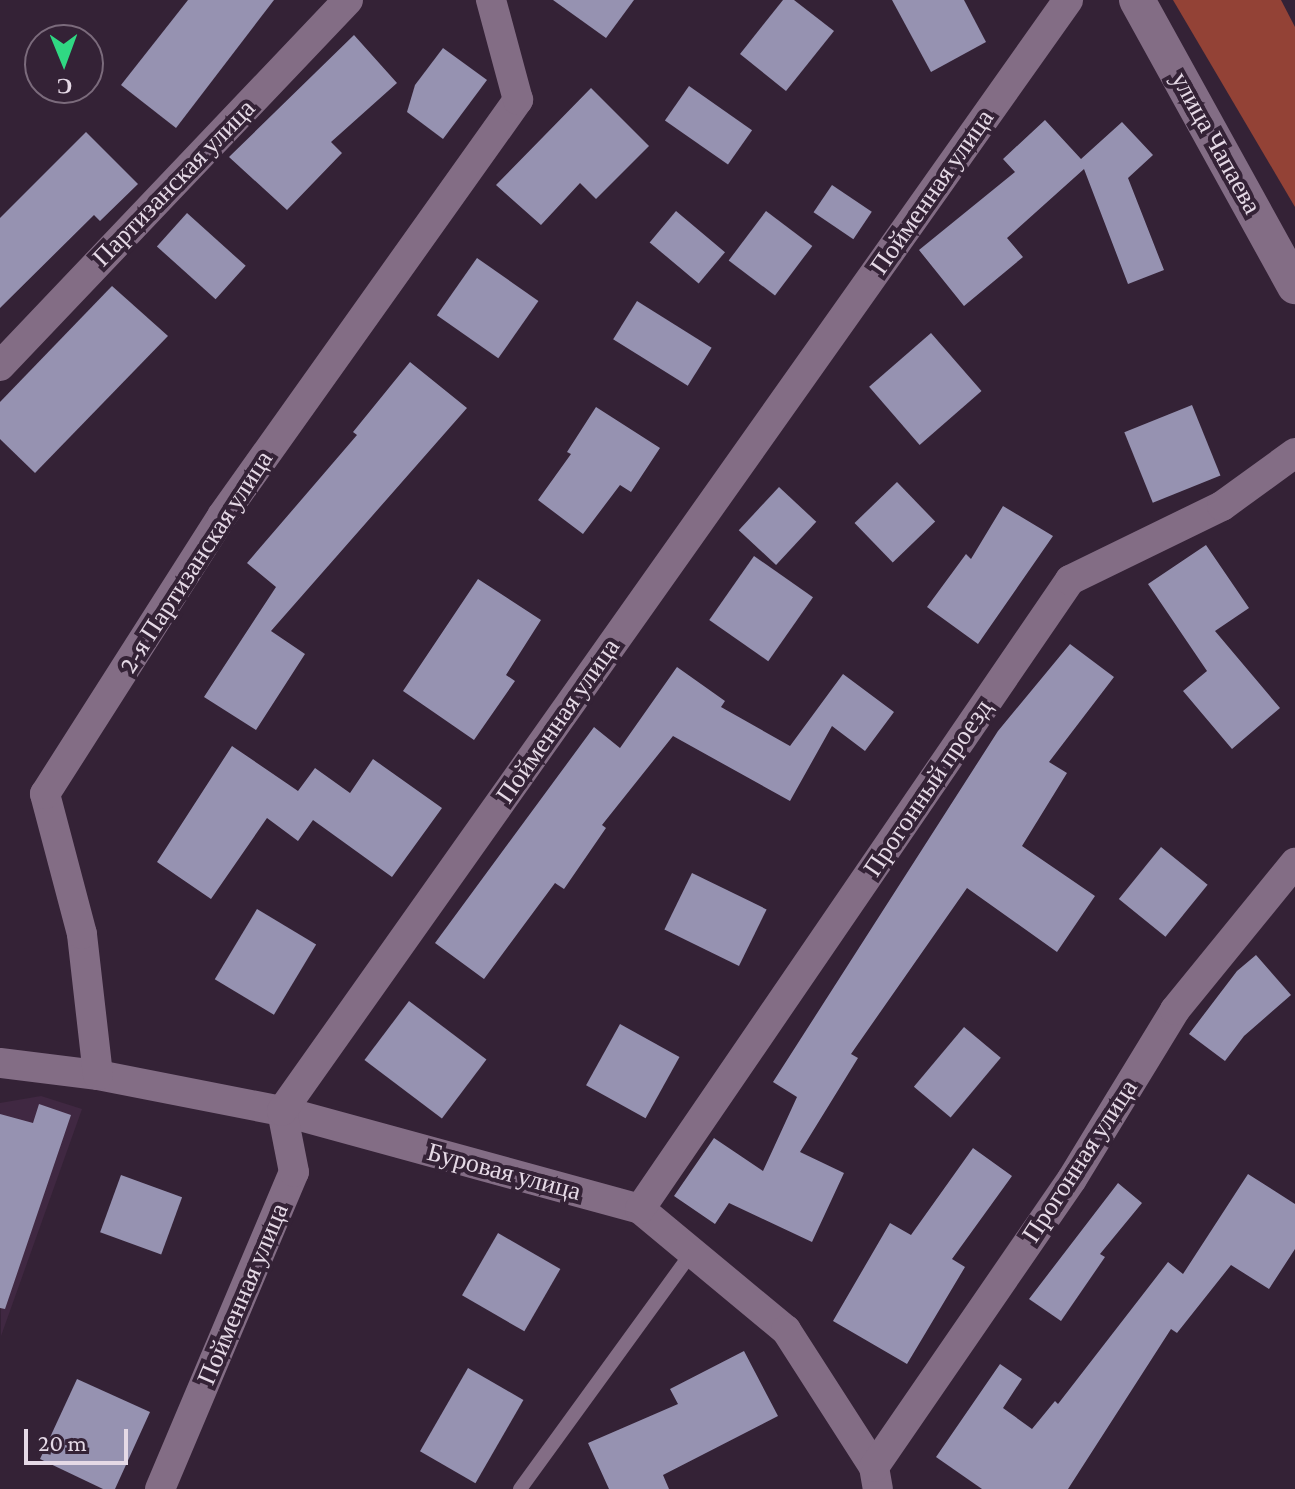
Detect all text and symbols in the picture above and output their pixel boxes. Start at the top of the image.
north arrow [24,24,104,104]
street label: улица Чапаева [1164,67,1268,219]
text: С [56,74,73,99]
street label: Партизанская улица [86,93,262,273]
street label: Пойменная улица [864,104,1000,280]
street label: 2-я Партизанская улица [112,445,280,679]
street label: Пойменная улица [490,633,626,809]
street label: Прогонный проезд [857,693,999,883]
street label: Прогонная улица [1016,1074,1144,1248]
street label: Буровая улица [424,1137,584,1207]
street label: Пойменная улица [191,1199,295,1389]
scale bar [28,1413,132,1463]
text: 20 m [38,1429,87,1456]

